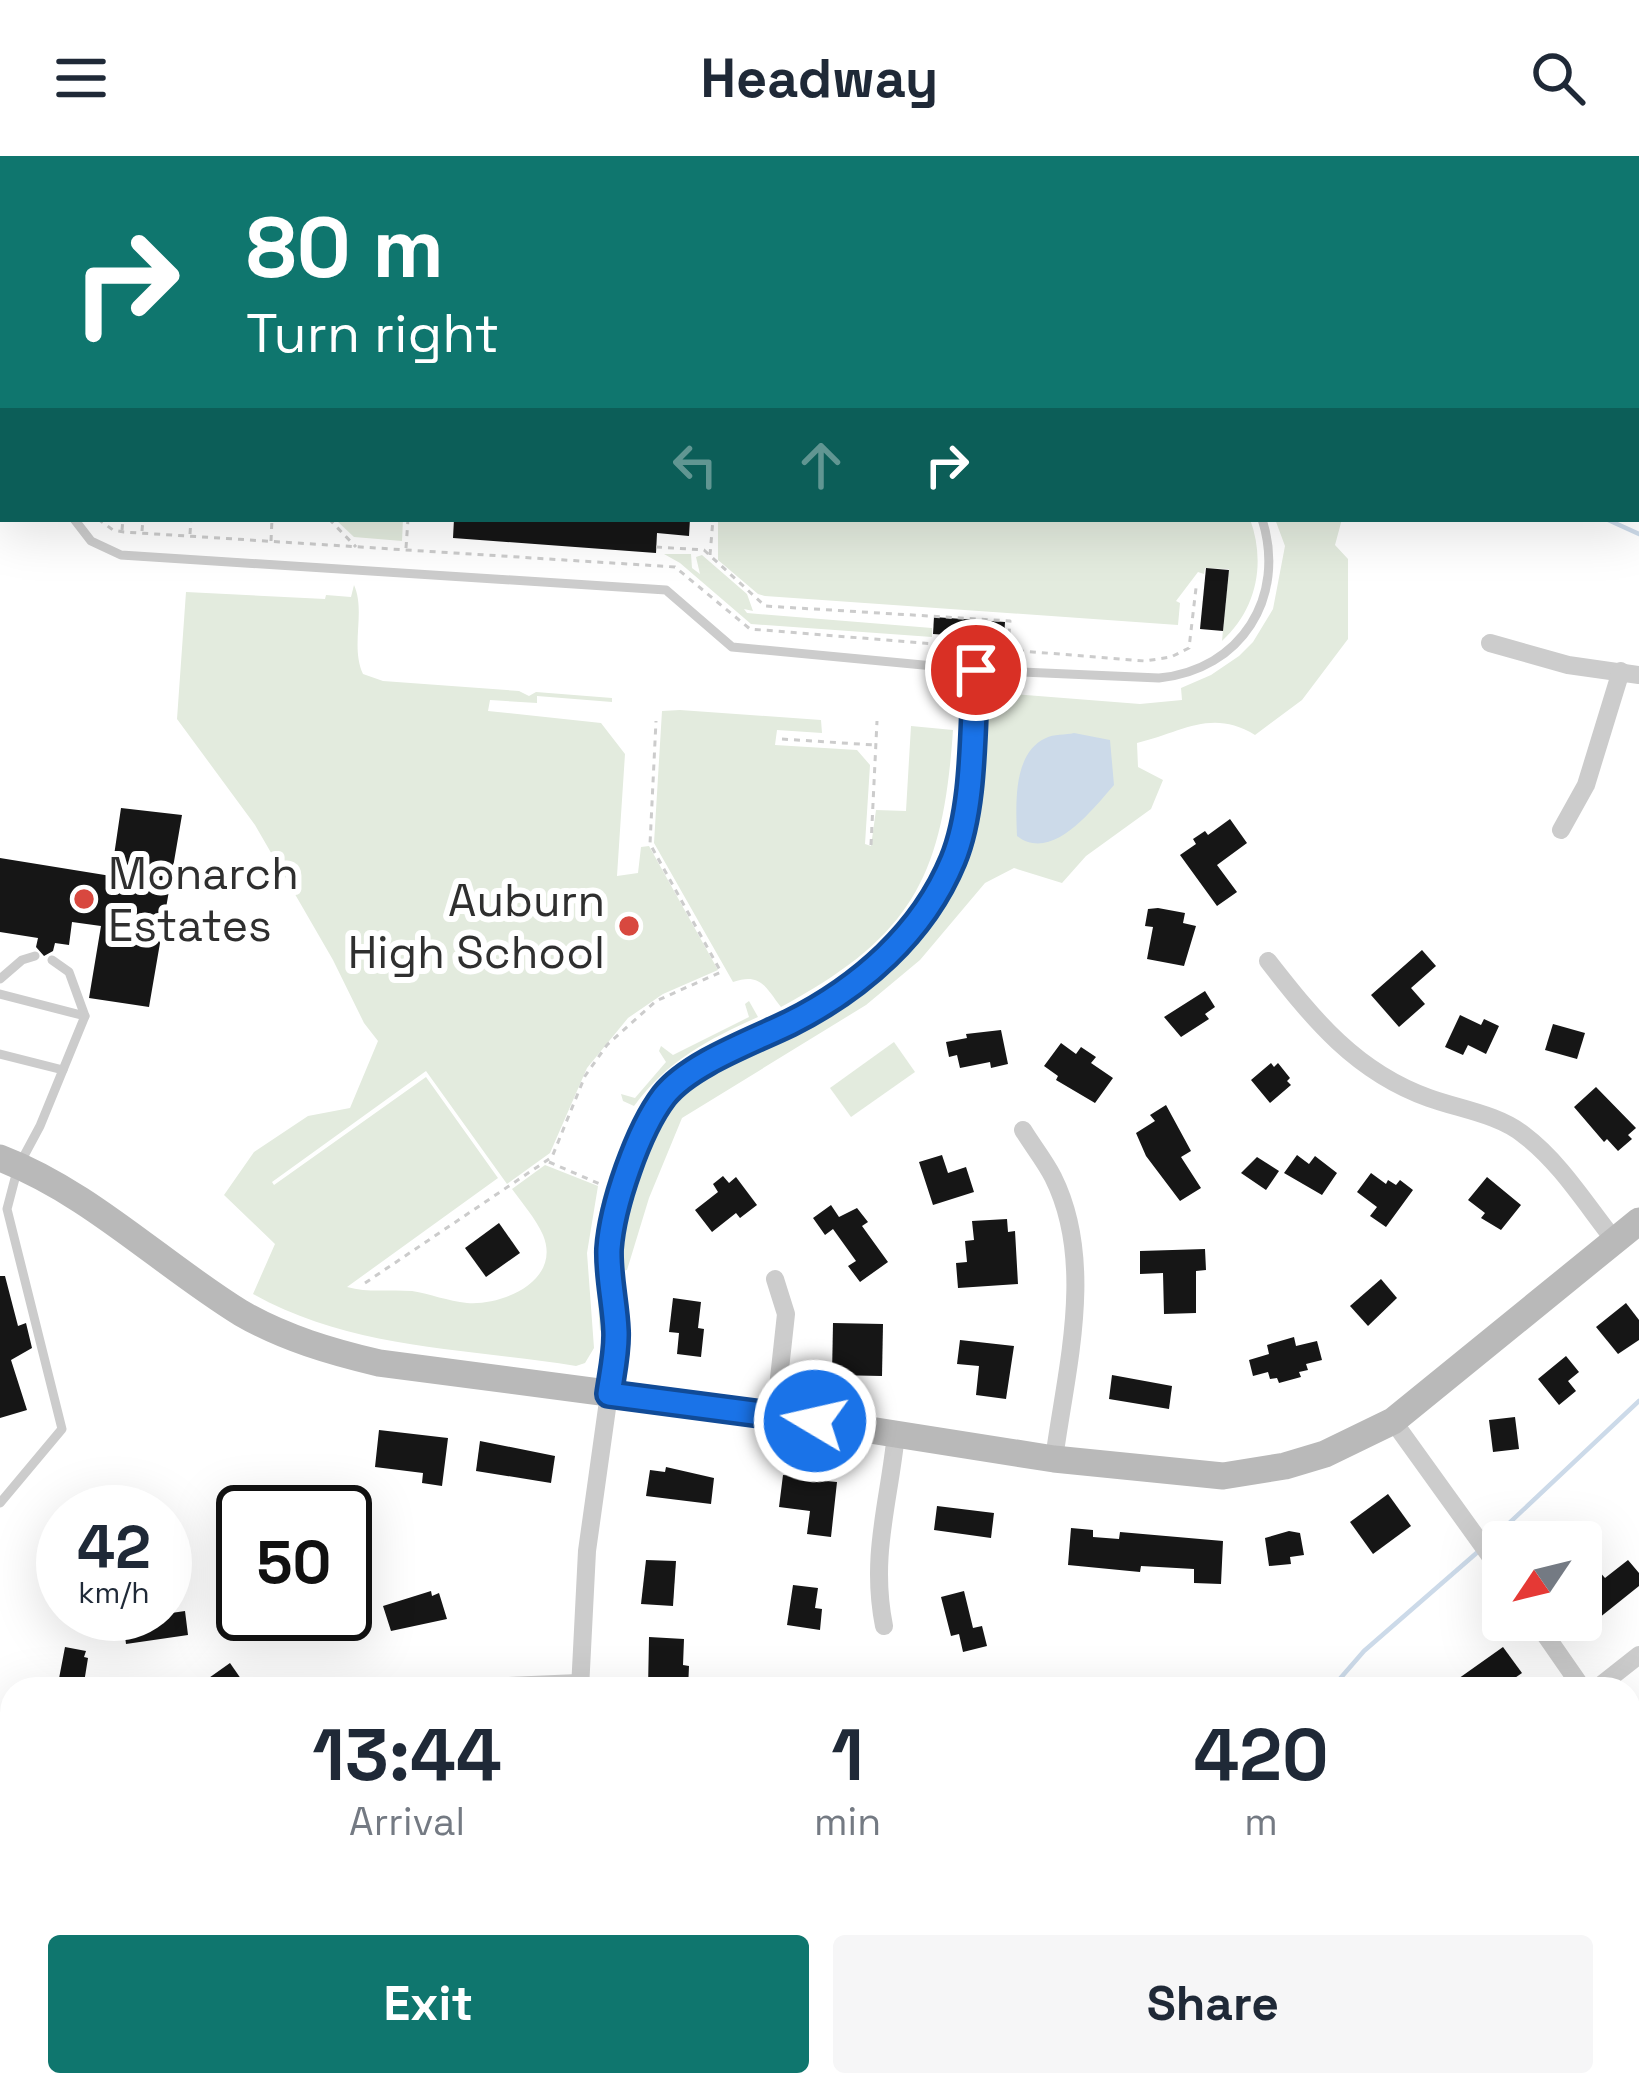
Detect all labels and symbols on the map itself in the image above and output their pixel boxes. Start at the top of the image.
pin [925,619,1027,721]
place label: Monarch Estates [108,845,299,954]
place label: Auburn High School [348,872,605,981]
marker: Monarch Estates [71,886,97,912]
marker: Auburn High School [616,913,642,939]
position arrow [752,1358,878,1484]
speed limit sign: 50 [216,1485,372,1641]
north arrow [1482,1521,1602,1641]

